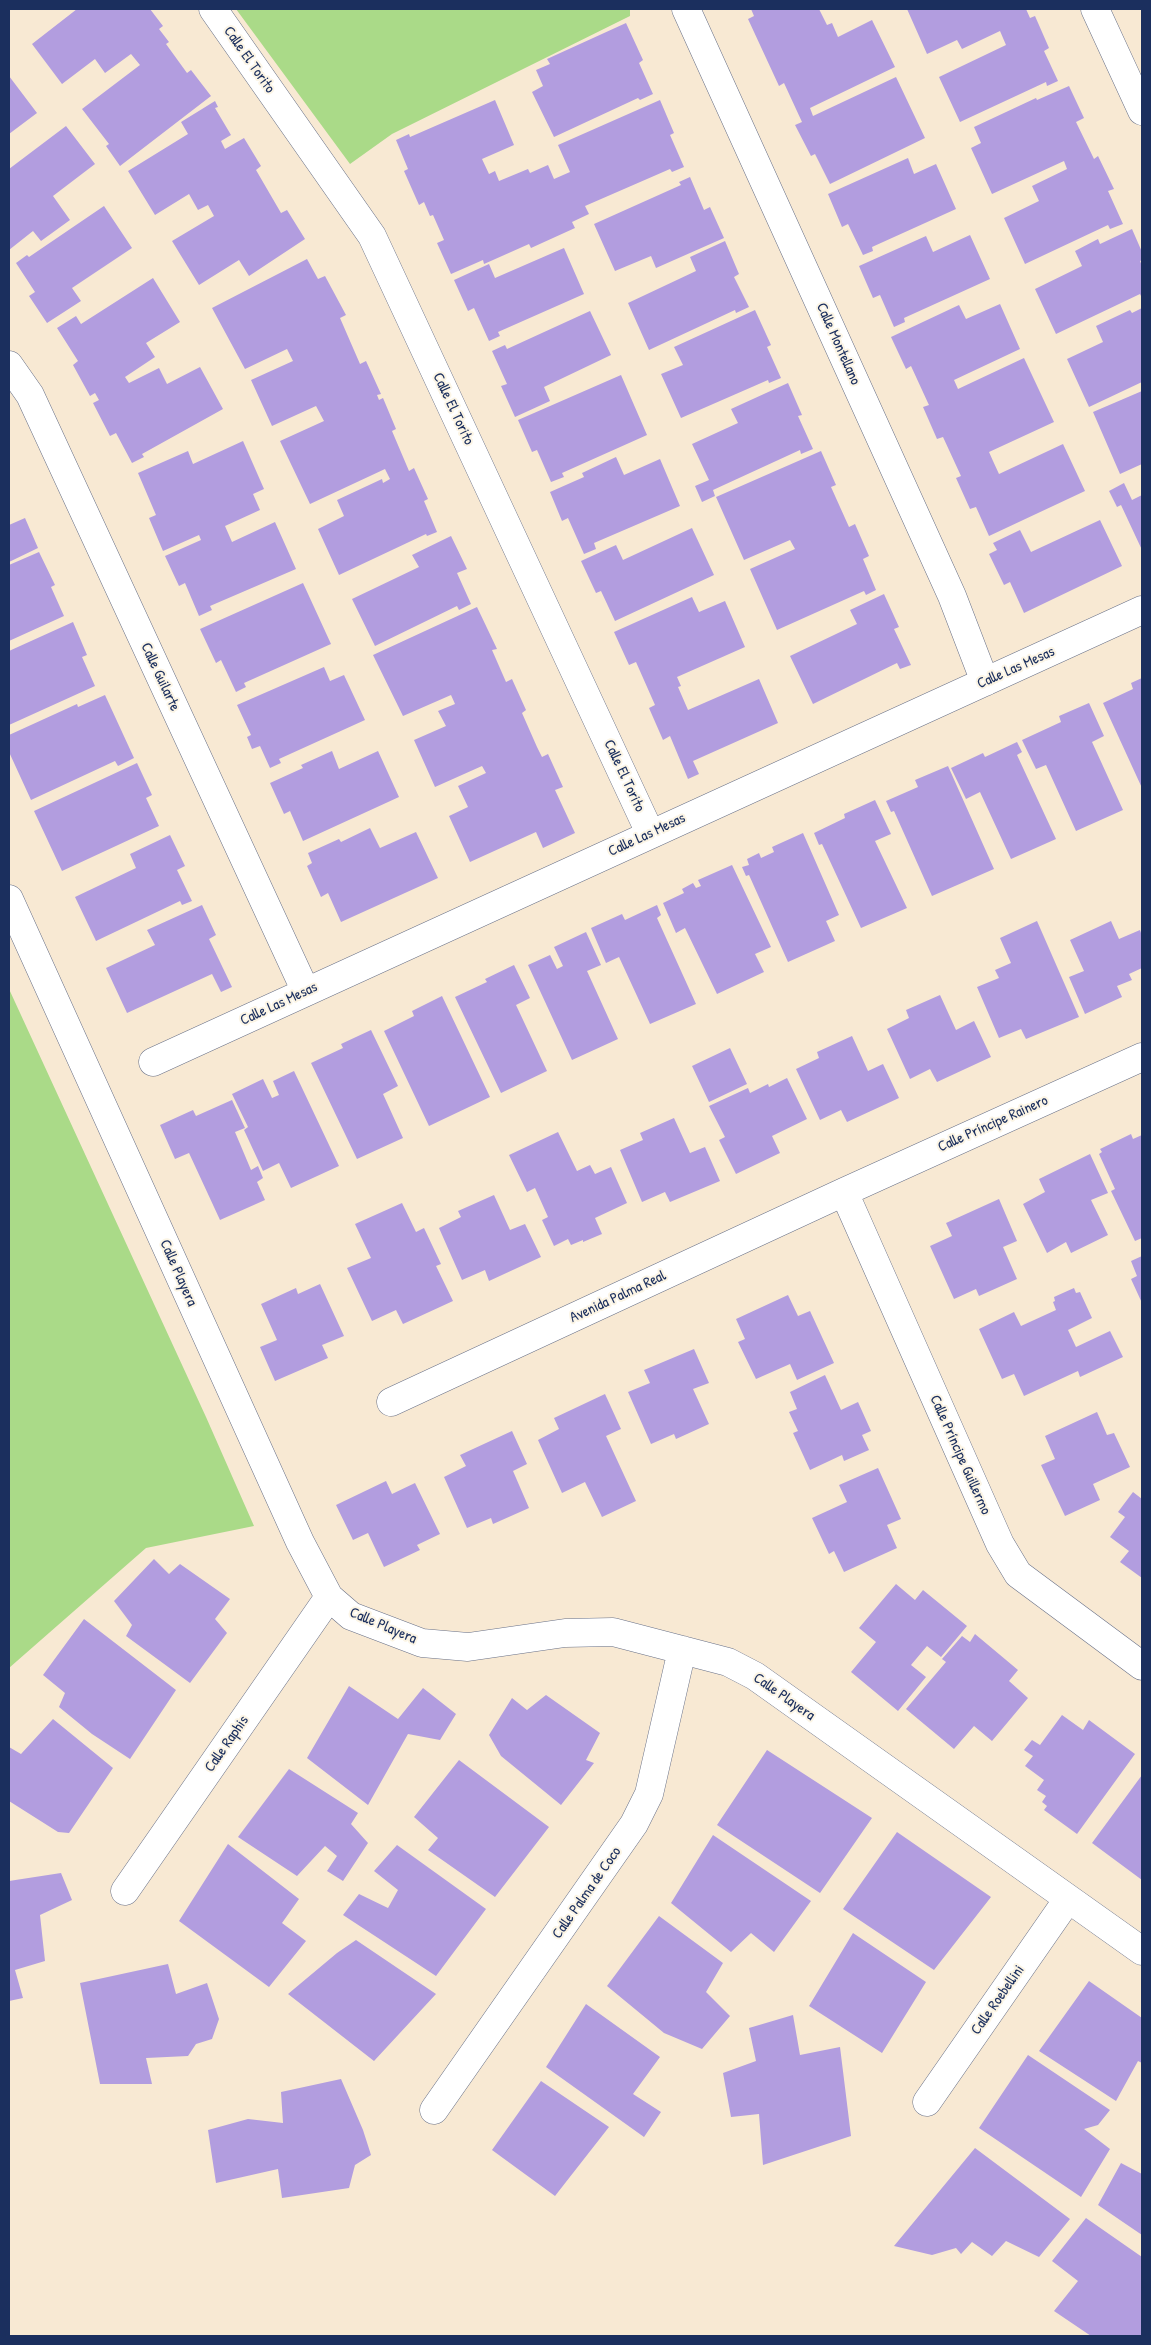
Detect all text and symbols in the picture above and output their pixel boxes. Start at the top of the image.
street label: Calle El Torito [219,23,279,97]
street label: Calle Montellano [812,300,864,388]
street label: Calle El Torito [428,370,478,448]
street label: Calle Guilarte [136,640,184,714]
street label: Calle Las Mesas [974,643,1058,693]
street label: Calle El Torito [599,737,649,815]
street label: Calle Las Mesas [606,809,688,861]
street label: Calle Las Mesas [238,978,320,1030]
street label: Calle Príncipe Rainero [935,1092,1051,1156]
street label: Calle Playera [155,1237,201,1309]
street label: Avenida Palma Real [567,1267,669,1327]
street label: Calle Príncipe Guillermo [926,1392,994,1518]
street label: Calle Playera [347,1604,419,1648]
street label: Calle Playera [750,1669,818,1725]
street label: Calle Raphis [201,1712,253,1776]
street label: Calle Palma de Coco [549,1844,625,1942]
street label: Calle Roebellini [967,1962,1029,2038]

